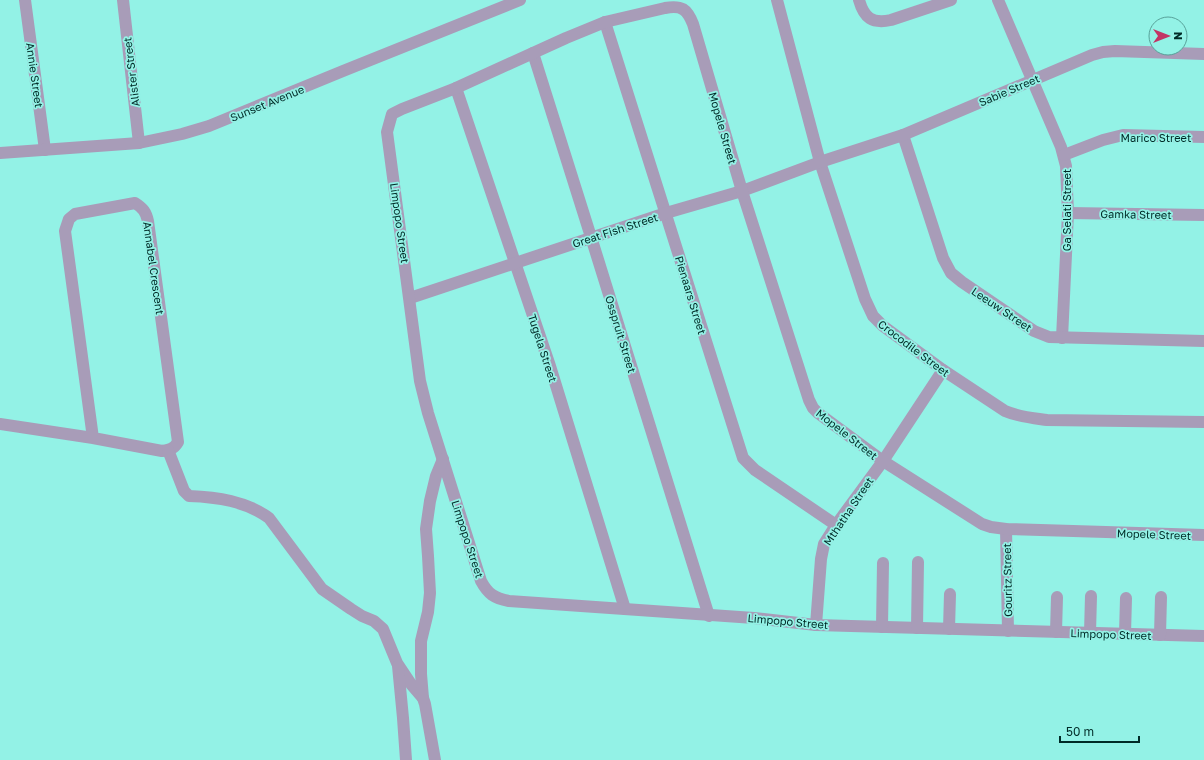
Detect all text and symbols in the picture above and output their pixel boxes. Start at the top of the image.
north arrow [1148,16,1188,56]
text: N [1172,32,1185,40]
street label: Alister Street [120,37,142,107]
street label: Annie Street [24,42,46,108]
street label: Sabie Street [977,71,1041,109]
street label: Sunset Avenue [228,82,306,124]
street label: Mopele Street [707,90,739,166]
street label: Marico Street [1121,131,1191,144]
street label: Ga Selati Street [1060,169,1073,251]
street label: Limpopo Street [388,182,412,264]
street label: Gamka Street [1100,207,1172,221]
street label: Great Fish Street [571,210,659,250]
street label: Annabel Crescent [141,221,167,315]
street label: Pienaars Street [673,254,709,336]
street label: Leeuw Street [969,284,1035,334]
street label: Osspruit Street [603,294,639,374]
street label: Tugela Street [526,312,560,384]
street label: Crocodile Street [876,317,952,379]
street label: Mopele Street [814,406,880,462]
street label: Mthatha Street [820,474,876,548]
street label: Limpopo Street [449,498,487,580]
street label: Mopele Street [1117,526,1191,542]
street label: Gouritz Street [1000,543,1014,617]
street label: Limpopo Street [747,611,829,631]
street label: Limpopo Street [1070,626,1152,642]
scale bar [1060,718,1139,744]
text: 50 m [1066,724,1094,739]

